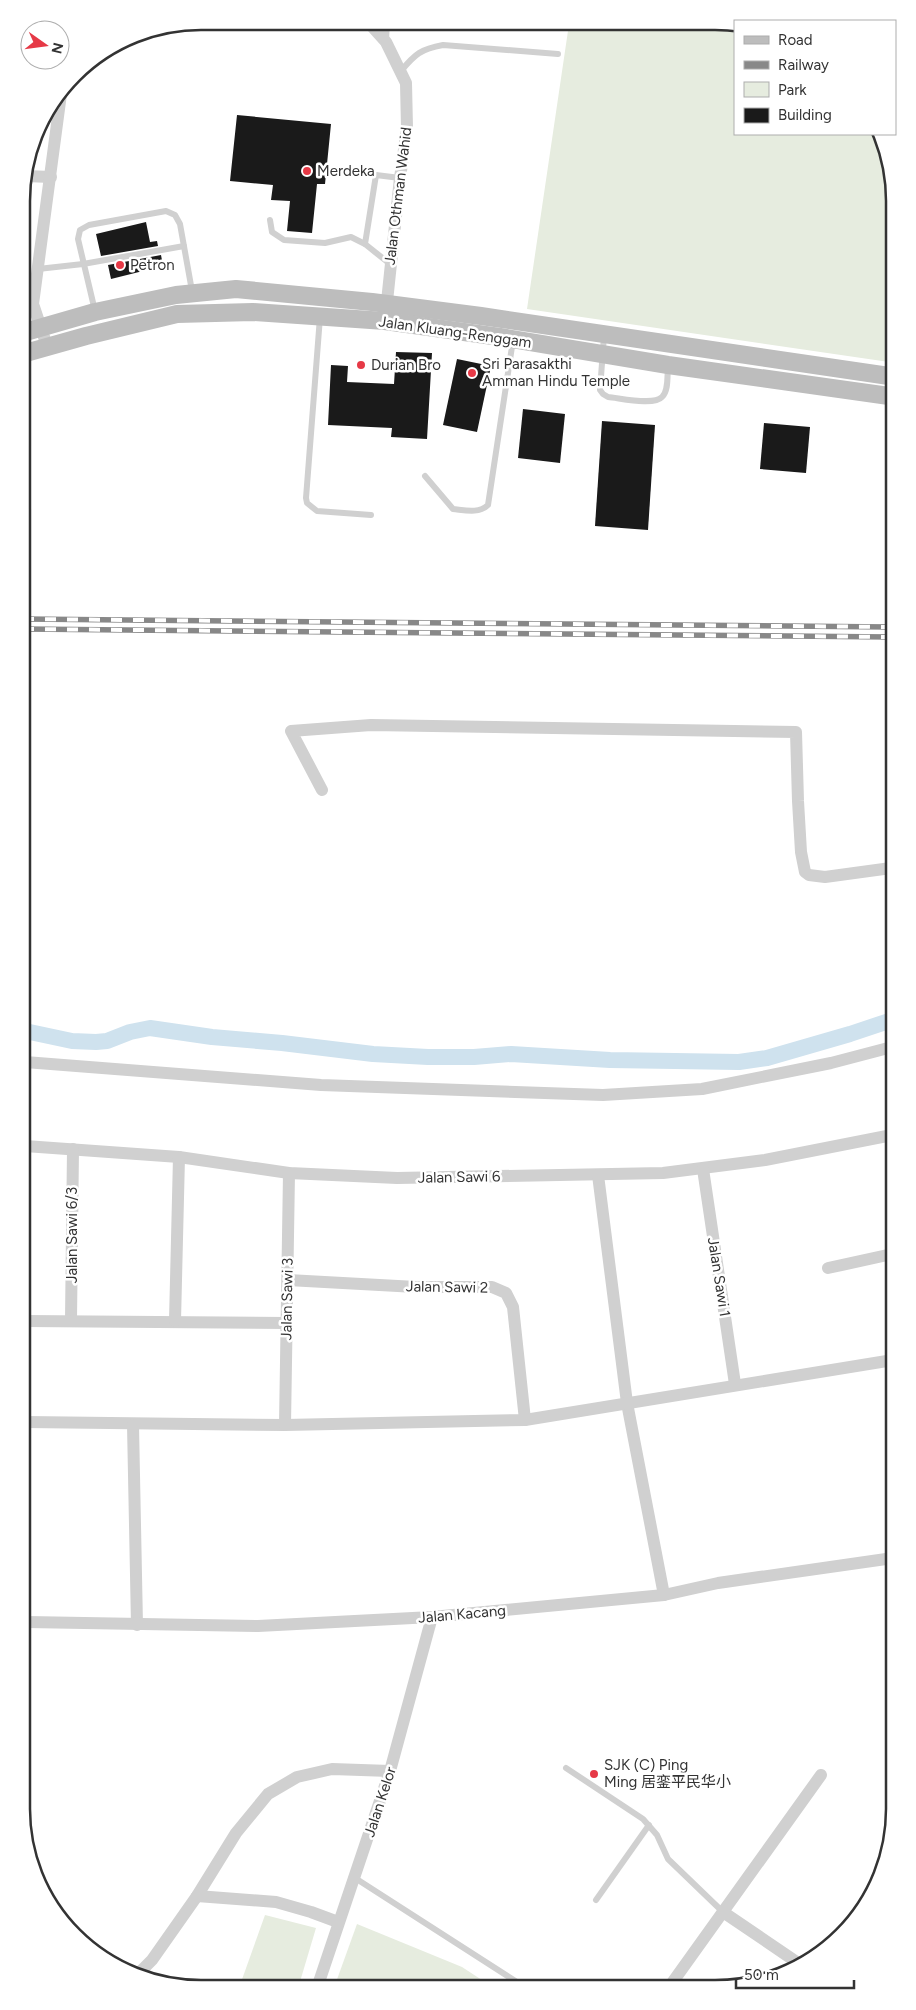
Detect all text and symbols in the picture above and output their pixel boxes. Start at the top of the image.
north arrow [20,20,70,70]
legend [734,20,896,135]
text: Road [778,31,813,49]
text: N [48,41,67,55]
text: Railway [778,56,829,74]
text: Park [778,81,807,99]
text: Building [778,106,832,124]
street label: Jalan Othman Wahid [381,126,415,266]
place label: Merdeka [317,162,375,180]
marker: Merdeka [301,165,313,177]
place label: Petron [130,256,175,274]
marker: Petron [114,259,126,271]
street label: Jalan Kluang-Renggam [377,312,533,352]
place label: Sri Parasakthi Amman Hindu Temple [482,355,630,390]
place label: Durian Bro [371,356,441,374]
marker: Durian Bro [355,359,367,371]
marker: Sri Parasakthi Amman Hindu Temple [466,367,478,379]
street label: Jalan Sawi 6 [418,1167,501,1187]
street label: Jalan Sawi 6/3 [63,1187,81,1283]
street label: Jalan Sawi 1 [704,1236,734,1318]
street label: Jalan Sawi 3 [277,1258,297,1340]
street label: Jalan Sawi 2 [406,1277,488,1297]
street label: Jalan Kacang [417,1601,507,1627]
place label: SJK (C) Ping Ming 居銮平民华小 [604,1756,731,1791]
street label: Jalan Kelor [360,1765,400,1839]
marker: SJK (C) Ping Ming 居銮平民华小 [588,1768,600,1780]
scale bar [736,1958,854,1990]
text: 50 m [744,1966,779,1984]

